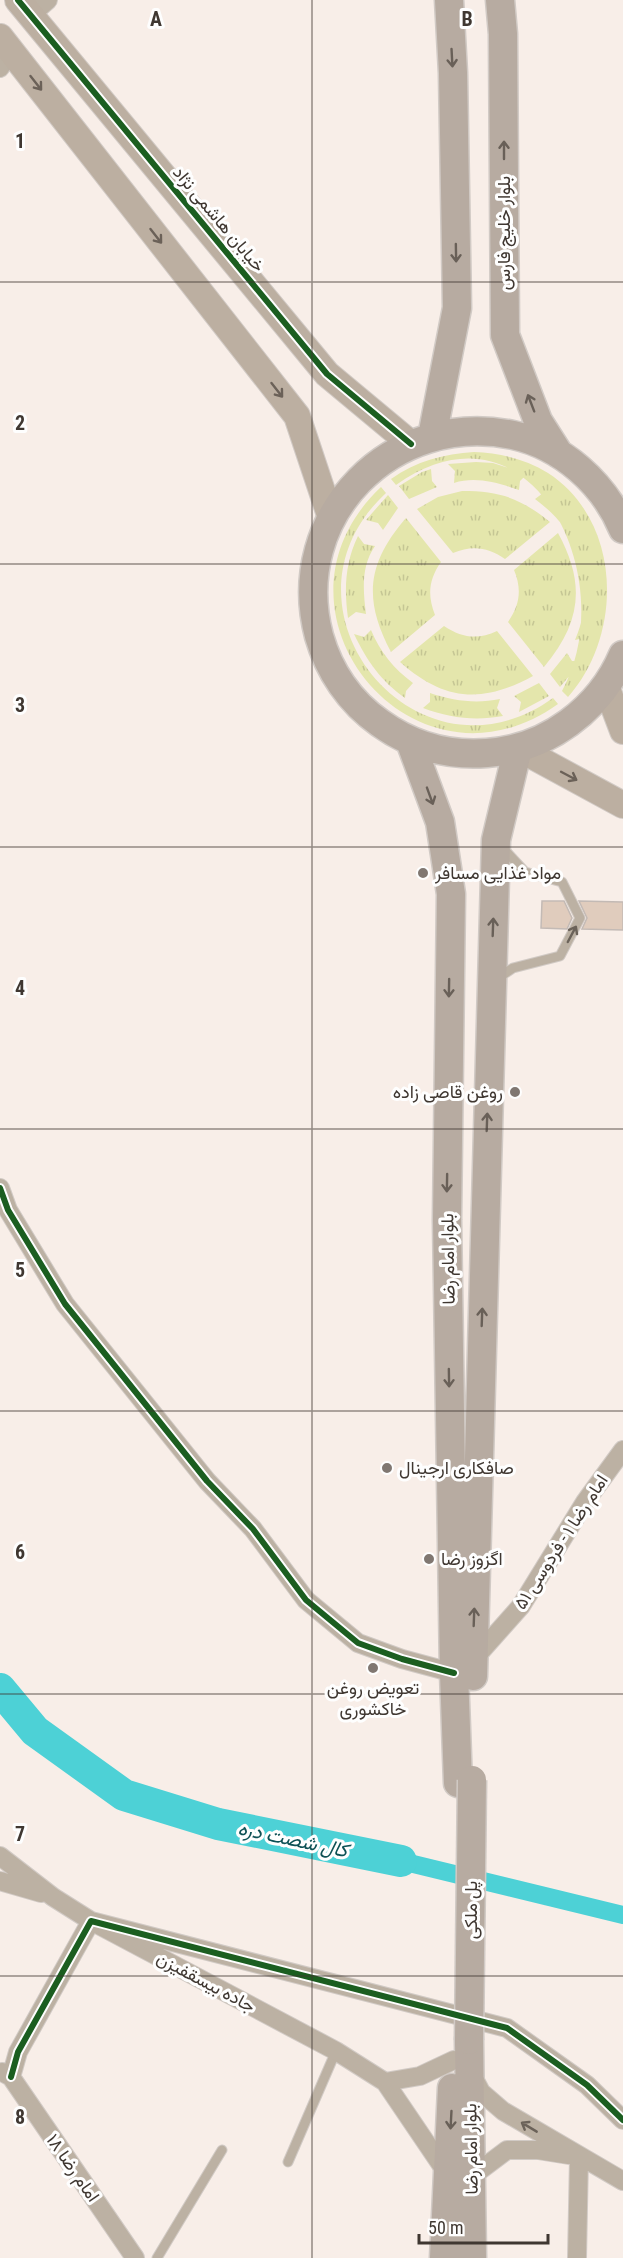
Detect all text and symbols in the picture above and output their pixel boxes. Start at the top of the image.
text: A [150,7,162,31]
text: B [461,7,473,31]
one-way arrow [447,48,458,68]
one-way arrow [29,75,42,91]
text: 1 [15,129,25,153]
one-way arrow [498,140,510,160]
street label: خیابان هاشمی نژاد [168,162,270,276]
street label: بلوار خلیج فارس [493,176,516,290]
one-way arrow [150,228,163,244]
one-way arrow [450,243,462,263]
one-way arrow [270,381,283,397]
one-way arrow [525,394,536,413]
text: 2 [15,411,25,435]
text: 3 [15,693,25,717]
one-way arrow [560,770,577,782]
one-way arrow [426,786,437,804]
place label: مواد غذایی مسافر [434,862,561,884]
marker: مواد غذایی مسافر [416,866,430,880]
one-way arrow [488,918,499,938]
one-way arrow [566,926,578,943]
text: 4 [15,976,25,1000]
one-way arrow [444,978,455,998]
place label: روغن قاصی زاده [393,1081,503,1103]
marker: روغن قاصی زاده [508,1085,522,1099]
one-way arrow [482,1112,493,1132]
one-way arrow [441,1173,453,1193]
street label: بلوار امام رضا [436,1213,461,1305]
text: 5 [15,1258,25,1282]
one-way arrow [476,1307,487,1327]
one-way arrow [443,1368,455,1388]
place label: صافکاری ارجینال [399,1457,514,1479]
marker: صافکاری ارجینال [380,1461,394,1475]
street label: امام رضا ۱ - فردوسی ۵۱ [509,1471,614,1614]
text: 6 [15,1540,25,1564]
place label: اگزوز رضا [441,1548,503,1570]
marker: اگزوز رضا [422,1552,436,1566]
one-way arrow [468,1607,480,1627]
marker: تعویض روغن خاکشوری [366,1661,380,1675]
place label: تعویض روغن خاکشوری [327,1677,419,1720]
water label: کال شصت دره [236,1816,353,1864]
text: 7 [15,1822,25,1846]
street label: پل ملکی [460,1881,483,1939]
street label: جاده بیسقفیزن [153,1947,259,2017]
street label: بلوار امام رضا [459,2103,484,2195]
text: 8 [15,2105,25,2129]
one-way arrow [445,2110,456,2130]
one-way arrow [521,2120,538,2132]
street label: امام رضا ۱۸ [41,2130,104,2207]
scale bar [419,2207,548,2245]
text: 50 m [428,2217,463,2238]

